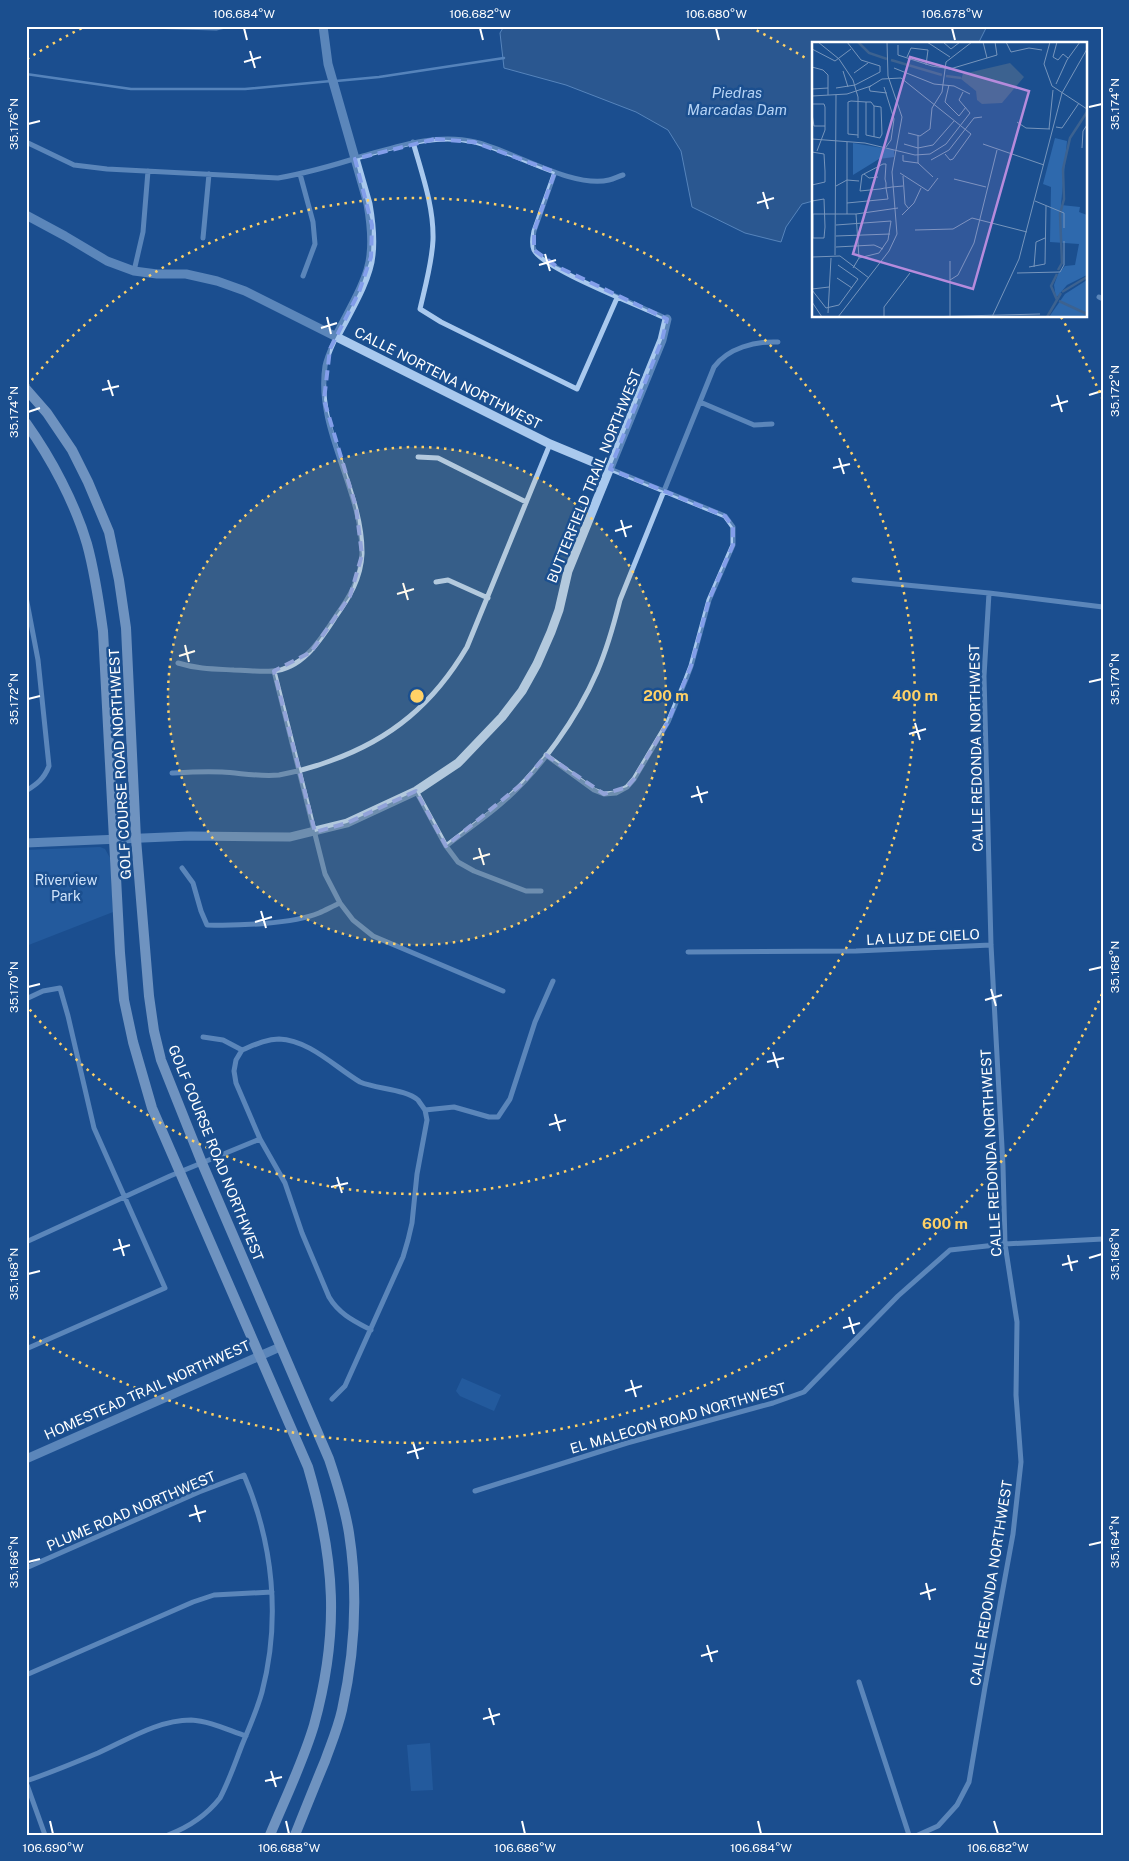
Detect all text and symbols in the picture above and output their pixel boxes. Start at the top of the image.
text: 106.684°W [213,7,276,21]
text: 106.682°W [449,7,511,21]
text: 106.680°W [685,7,747,21]
text: 106.678°W [921,7,983,21]
inset map [812,42,1086,318]
text: 35.174°N [1108,78,1122,130]
water label: Piedras Marcadas Dam [687,84,787,118]
text: 35.176°N [7,98,21,150]
street label: CALLE NORTENA NORTHWEST [352,324,544,432]
text: 35.172°N [1108,365,1122,417]
street label: BUTTERFIELD TRAIL NORTHWEST [544,367,644,585]
text: 35.174°N [7,386,21,438]
street label: CALLE REDONDA NORTHWEST [966,644,986,852]
street label: GOLF COURSE ROAD NORTHWEST [106,648,134,880]
text: 35.170°N [1108,653,1122,705]
text: 35.172°N [7,673,21,725]
centre of rings [408,687,426,705]
text: 200 m [643,687,689,704]
text: 400 m [892,687,938,704]
park label: Riverview Park [35,872,97,904]
street label: LA LUZ DE CIELO [866,926,980,948]
text: 35.168°N [1108,941,1122,993]
text: 35.170°N [7,961,21,1013]
street label: GOLF COURSE ROAD NORTHWEST [165,1043,267,1263]
street label: CALLE REDONDA NORTHWEST [978,1049,1004,1257]
text: 600 m [922,1215,968,1232]
text: 35.166°N [1108,1228,1122,1280]
text: 35.168°N [7,1248,21,1300]
street label: HOMESTEAD TRAIL NORTHWEST [42,1337,252,1443]
street label: EL MALECON ROAD NORTHWEST [568,1379,788,1457]
street label: PLUME ROAD NORTHWEST [44,1468,218,1554]
street label: CALLE REDONDA NORTHWEST [967,1479,1015,1687]
text: 35.164°N [1108,1516,1122,1568]
text: 35.166°N [7,1536,21,1588]
text: 106.690°W [22,1841,84,1855]
text: 106.688°W [258,1841,321,1855]
text: 106.686°W [494,1841,556,1855]
text: 106.684°W [730,1841,793,1855]
text: 106.682°W [967,1841,1029,1855]

